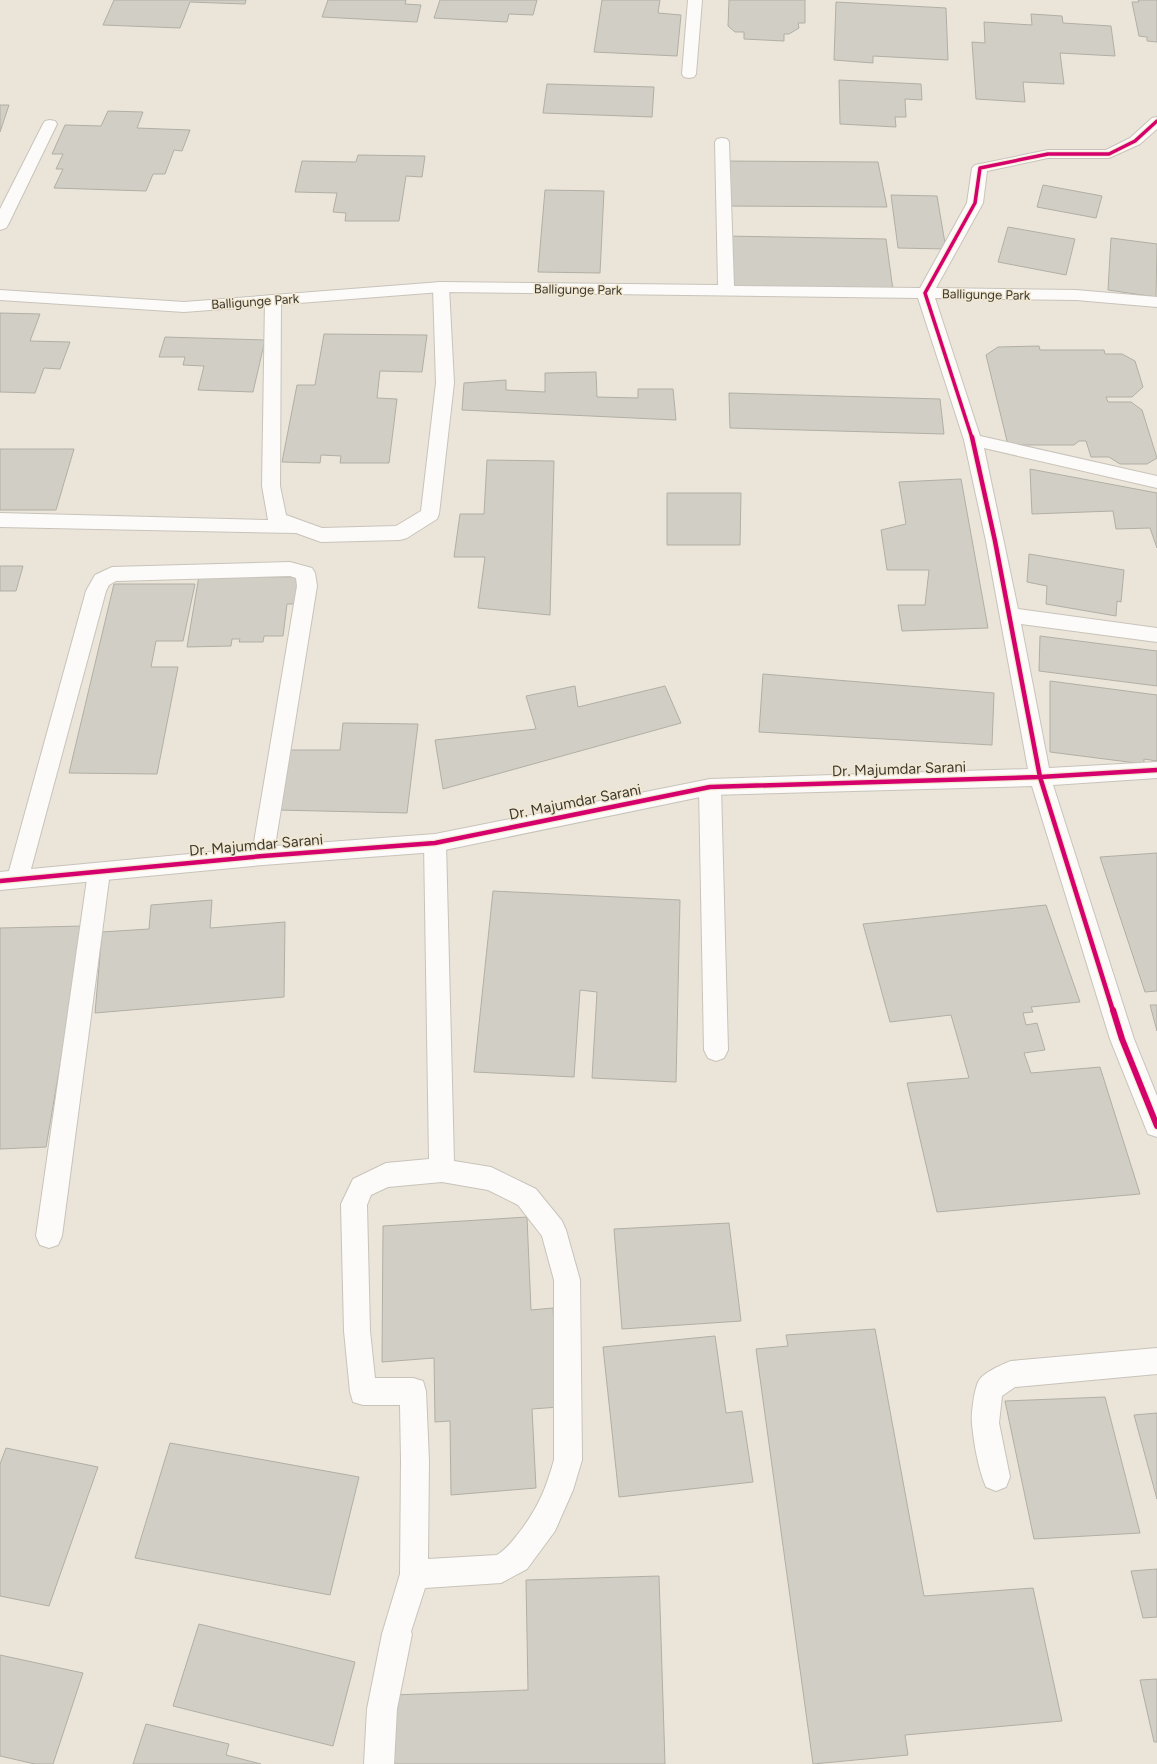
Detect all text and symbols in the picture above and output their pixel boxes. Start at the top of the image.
street label: Balligunge Park [534,281,623,298]
street label: Balligunge Park [942,286,1031,303]
street label: Balligunge Park [211,291,300,312]
street label: Dr. Majumdar Sarani [832,758,966,780]
street label: Dr. Majumdar Sarani [507,780,643,824]
street label: Dr. Majumdar Sarani [188,830,324,860]

